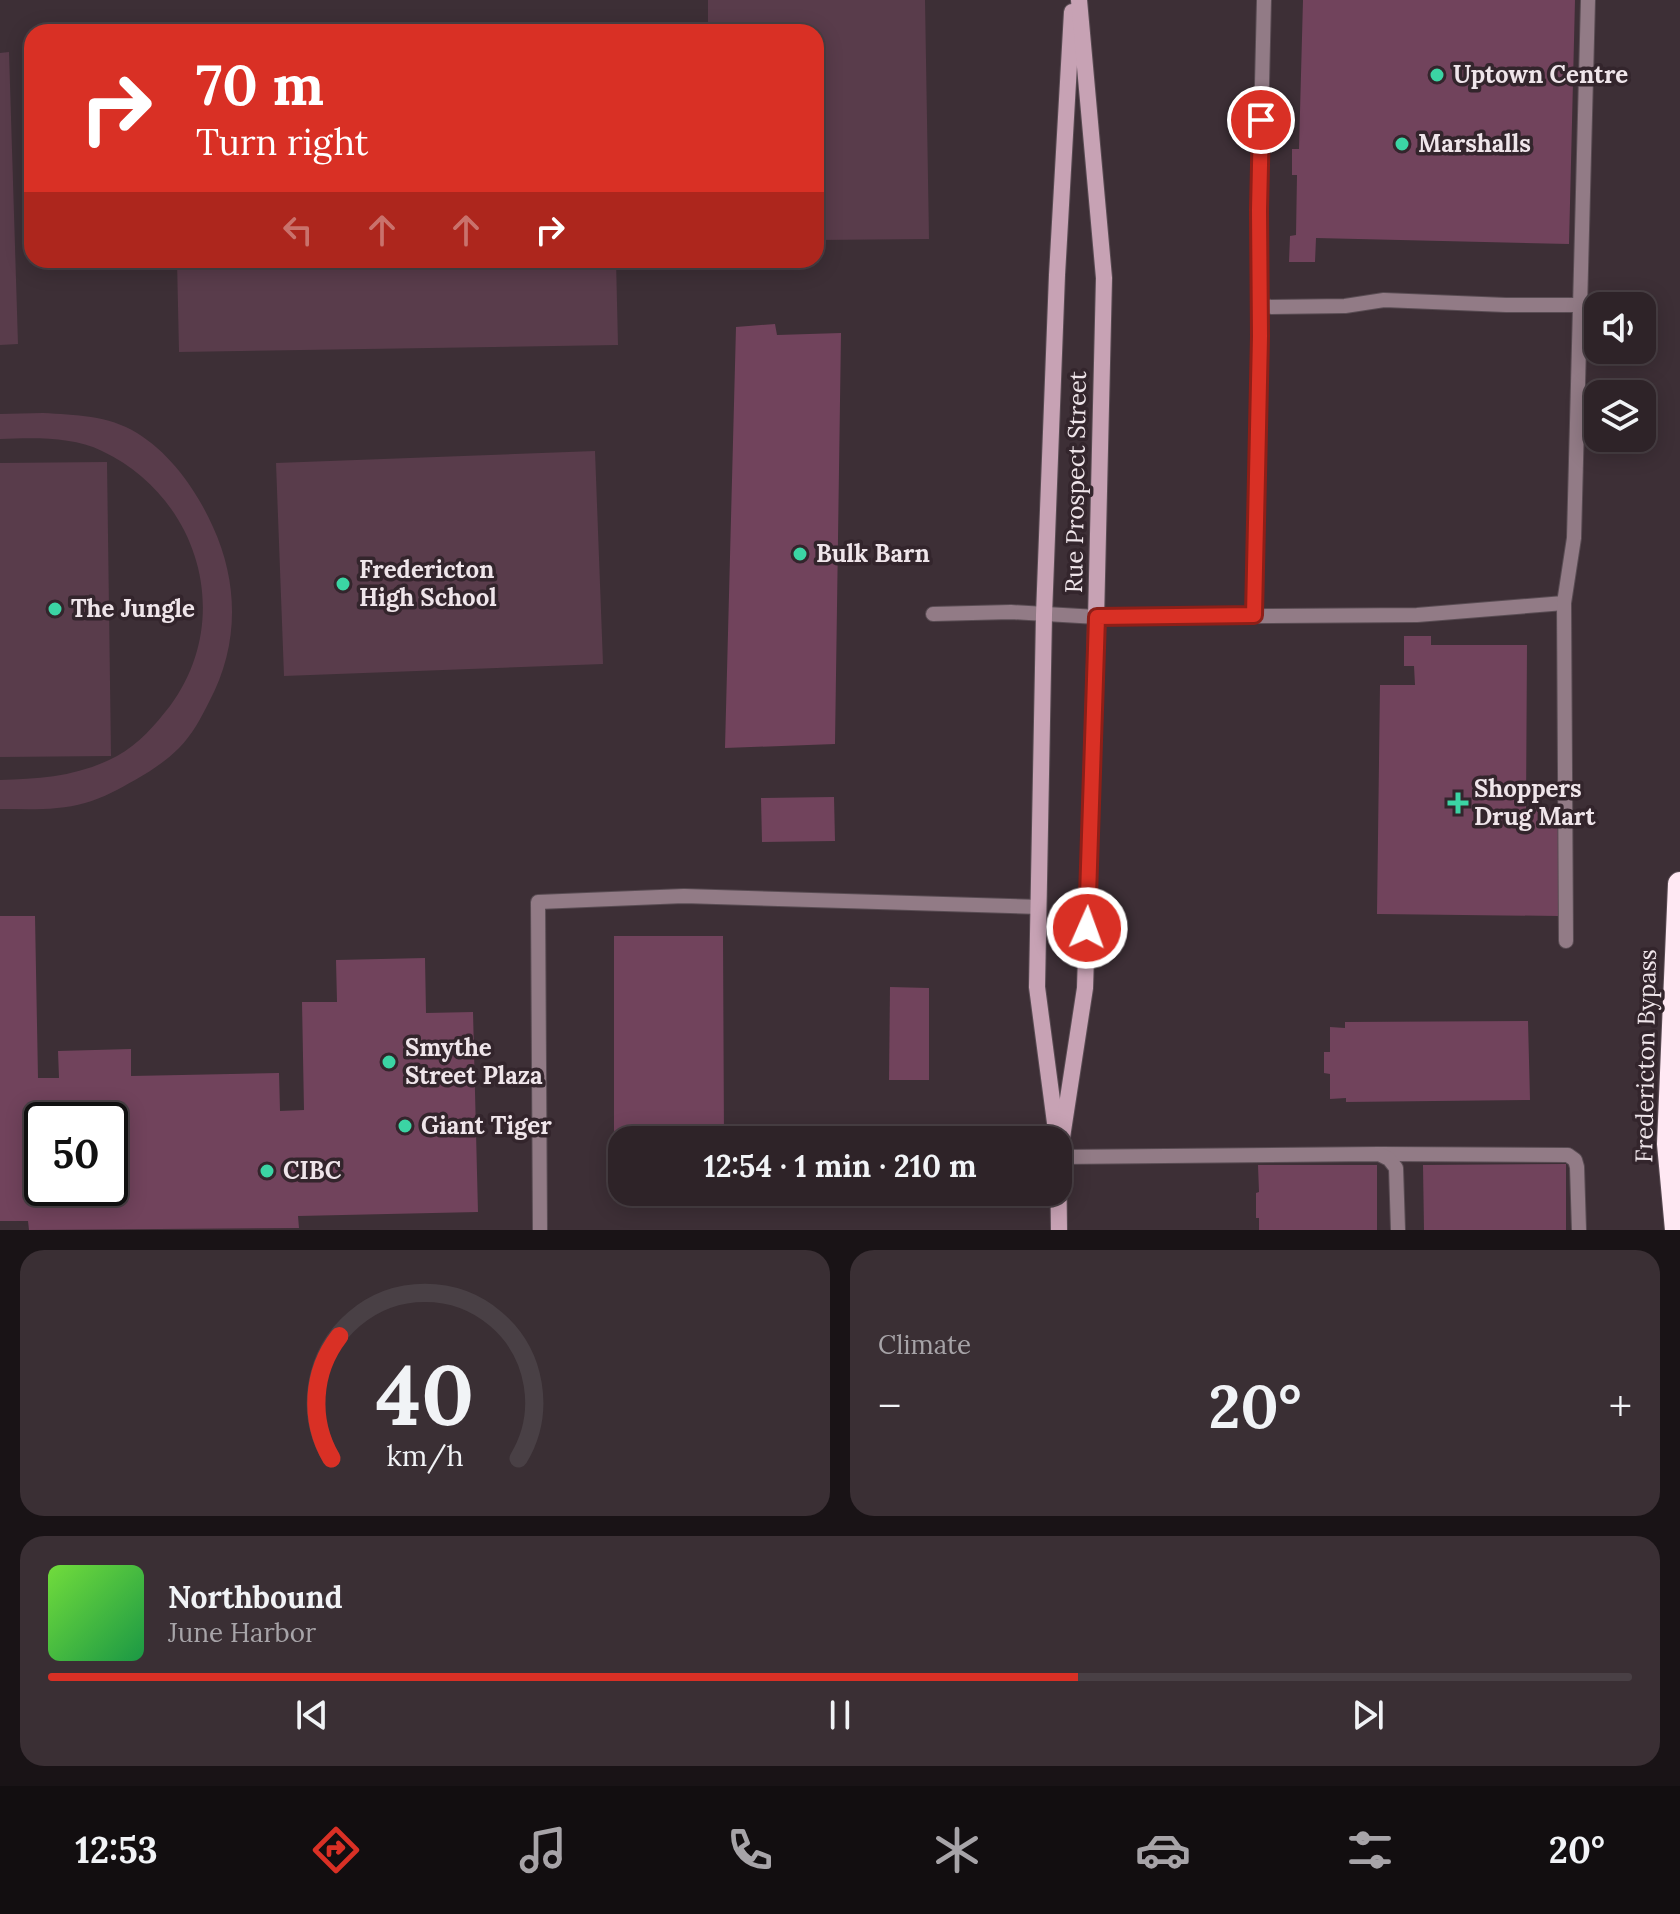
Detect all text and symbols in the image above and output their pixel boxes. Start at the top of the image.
text: 70 m [196,49,324,120]
icon: right [64,56,168,160]
place label: Uptown Centre [1453,59,1628,90]
marker: Uptown Centre [1428,66,1446,84]
pin [1227,86,1295,154]
icon: arrive [1239,98,1283,142]
text: Turn right [196,119,369,165]
place label: Marshalls [1418,128,1531,159]
marker: Marshalls [1393,135,1411,153]
icon: left [276,208,320,252]
icon: ahead [360,208,404,252]
icon: ahead [444,208,488,252]
icon: right [528,208,572,252]
map controls [1584,292,1656,452]
button: sound [1584,292,1656,364]
street label: Rue Prospect Street [1058,370,1093,593]
button: layers [1584,380,1656,452]
place label: Bulk Barn [816,538,930,569]
marker: Bulk Barn [791,545,809,563]
place label: Fredericton High School [359,554,497,613]
marker: Fredericton High School [334,575,352,593]
place label: The Jungle [71,593,195,624]
marker: The Jungle [46,600,64,618]
place label: Shoppers Drug Mart [1474,773,1596,832]
marker: Shoppers Drug Mart [1449,794,1467,812]
position arrow [1045,886,1129,970]
street label: Fredericton Bypass [1628,949,1663,1163]
place label: Smythe Street Plaza [405,1032,543,1091]
marker: Smythe Street Plaza [380,1053,398,1071]
speed limit sign: 50 [24,1102,128,1206]
place label: Giant Tiger [421,1110,552,1141]
marker: Giant Tiger [396,1117,414,1135]
text: 12:54 · 1 min · 210 m [703,1147,977,1185]
place label: CIBC [283,1155,342,1186]
marker: CIBC [258,1162,276,1180]
text: Climate [878,1328,971,1361]
text: 40 [376,1341,474,1448]
text: 20° [1208,1368,1302,1444]
text: − [878,1378,901,1434]
text: + [1609,1378,1632,1434]
text: km/h [386,1437,464,1474]
text: Northbound [168,1578,343,1616]
text: June Harbor [168,1616,316,1649]
icon: previous [290,1693,334,1737]
icon: pause [818,1693,862,1737]
icon: next [1346,1693,1390,1737]
icon: directions [308,1822,364,1878]
icon: music [515,1822,571,1878]
icon: phone [722,1822,778,1878]
icon: climate [929,1822,985,1878]
icon: car [1135,1822,1191,1878]
icon: filters [1342,1822,1398,1878]
text: 12:53 [75,1827,158,1873]
text: 20° [1549,1827,1605,1873]

